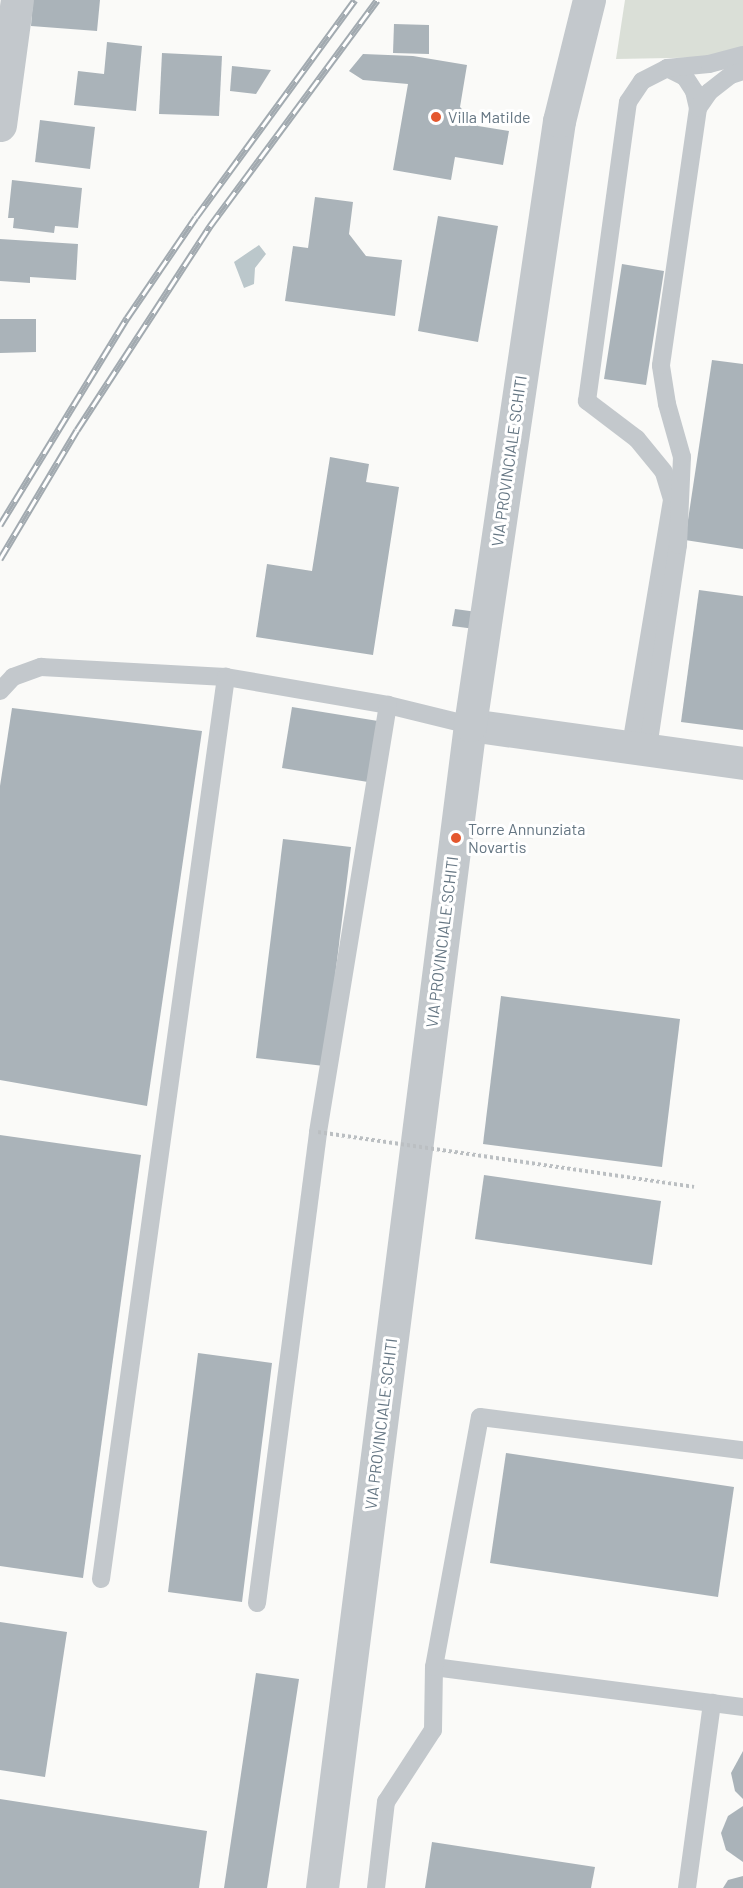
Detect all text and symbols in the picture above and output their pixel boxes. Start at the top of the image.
place label: Villa Matilde [448,107,531,127]
marker: Villa Matilde [429,110,443,124]
street label: VIA PROVINCIALE SCHITI [487,374,531,548]
place label: Torre Annunziata Novartis [468,819,585,857]
marker: Torre Annunziata Novartis [449,831,463,845]
street label: VIA PROVINCIALE SCHITI [422,855,462,1029]
street label: VIA PROVINCIALE SCHITI [361,1337,401,1511]

